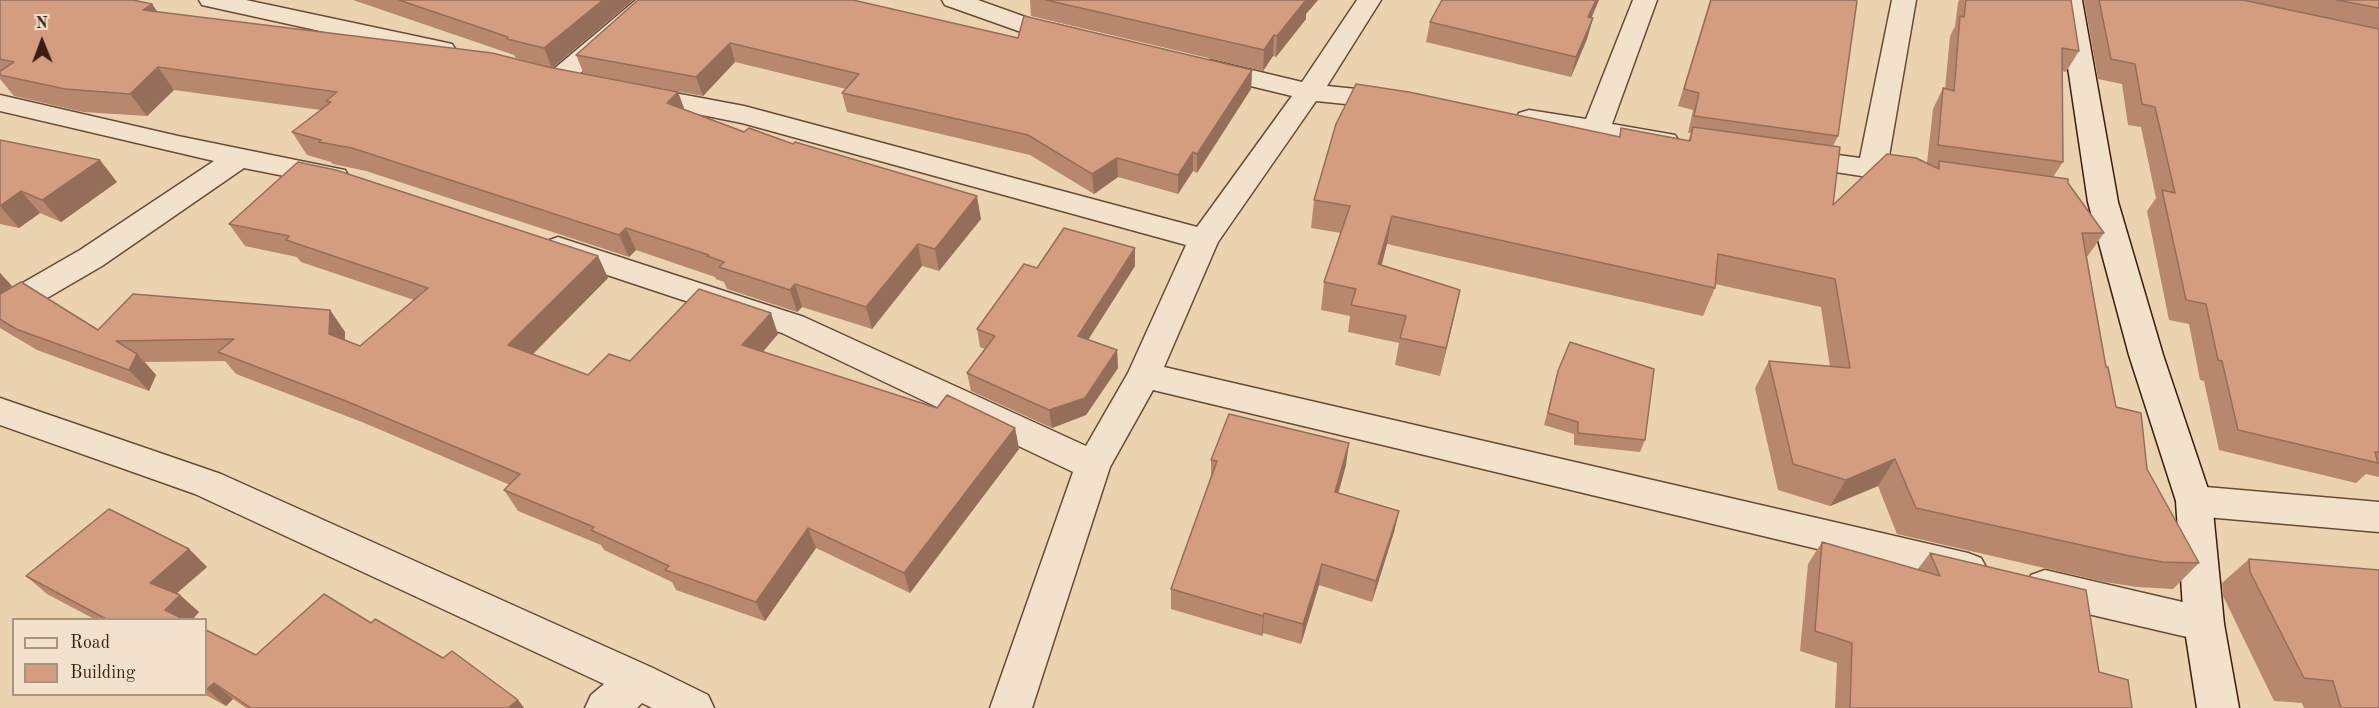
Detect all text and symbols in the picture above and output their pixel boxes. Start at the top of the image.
north arrow [12,12,72,72]
text: N [35,16,48,32]
legend [12,618,207,696]
text: Road [70,634,110,652]
text: Building [70,664,135,682]

